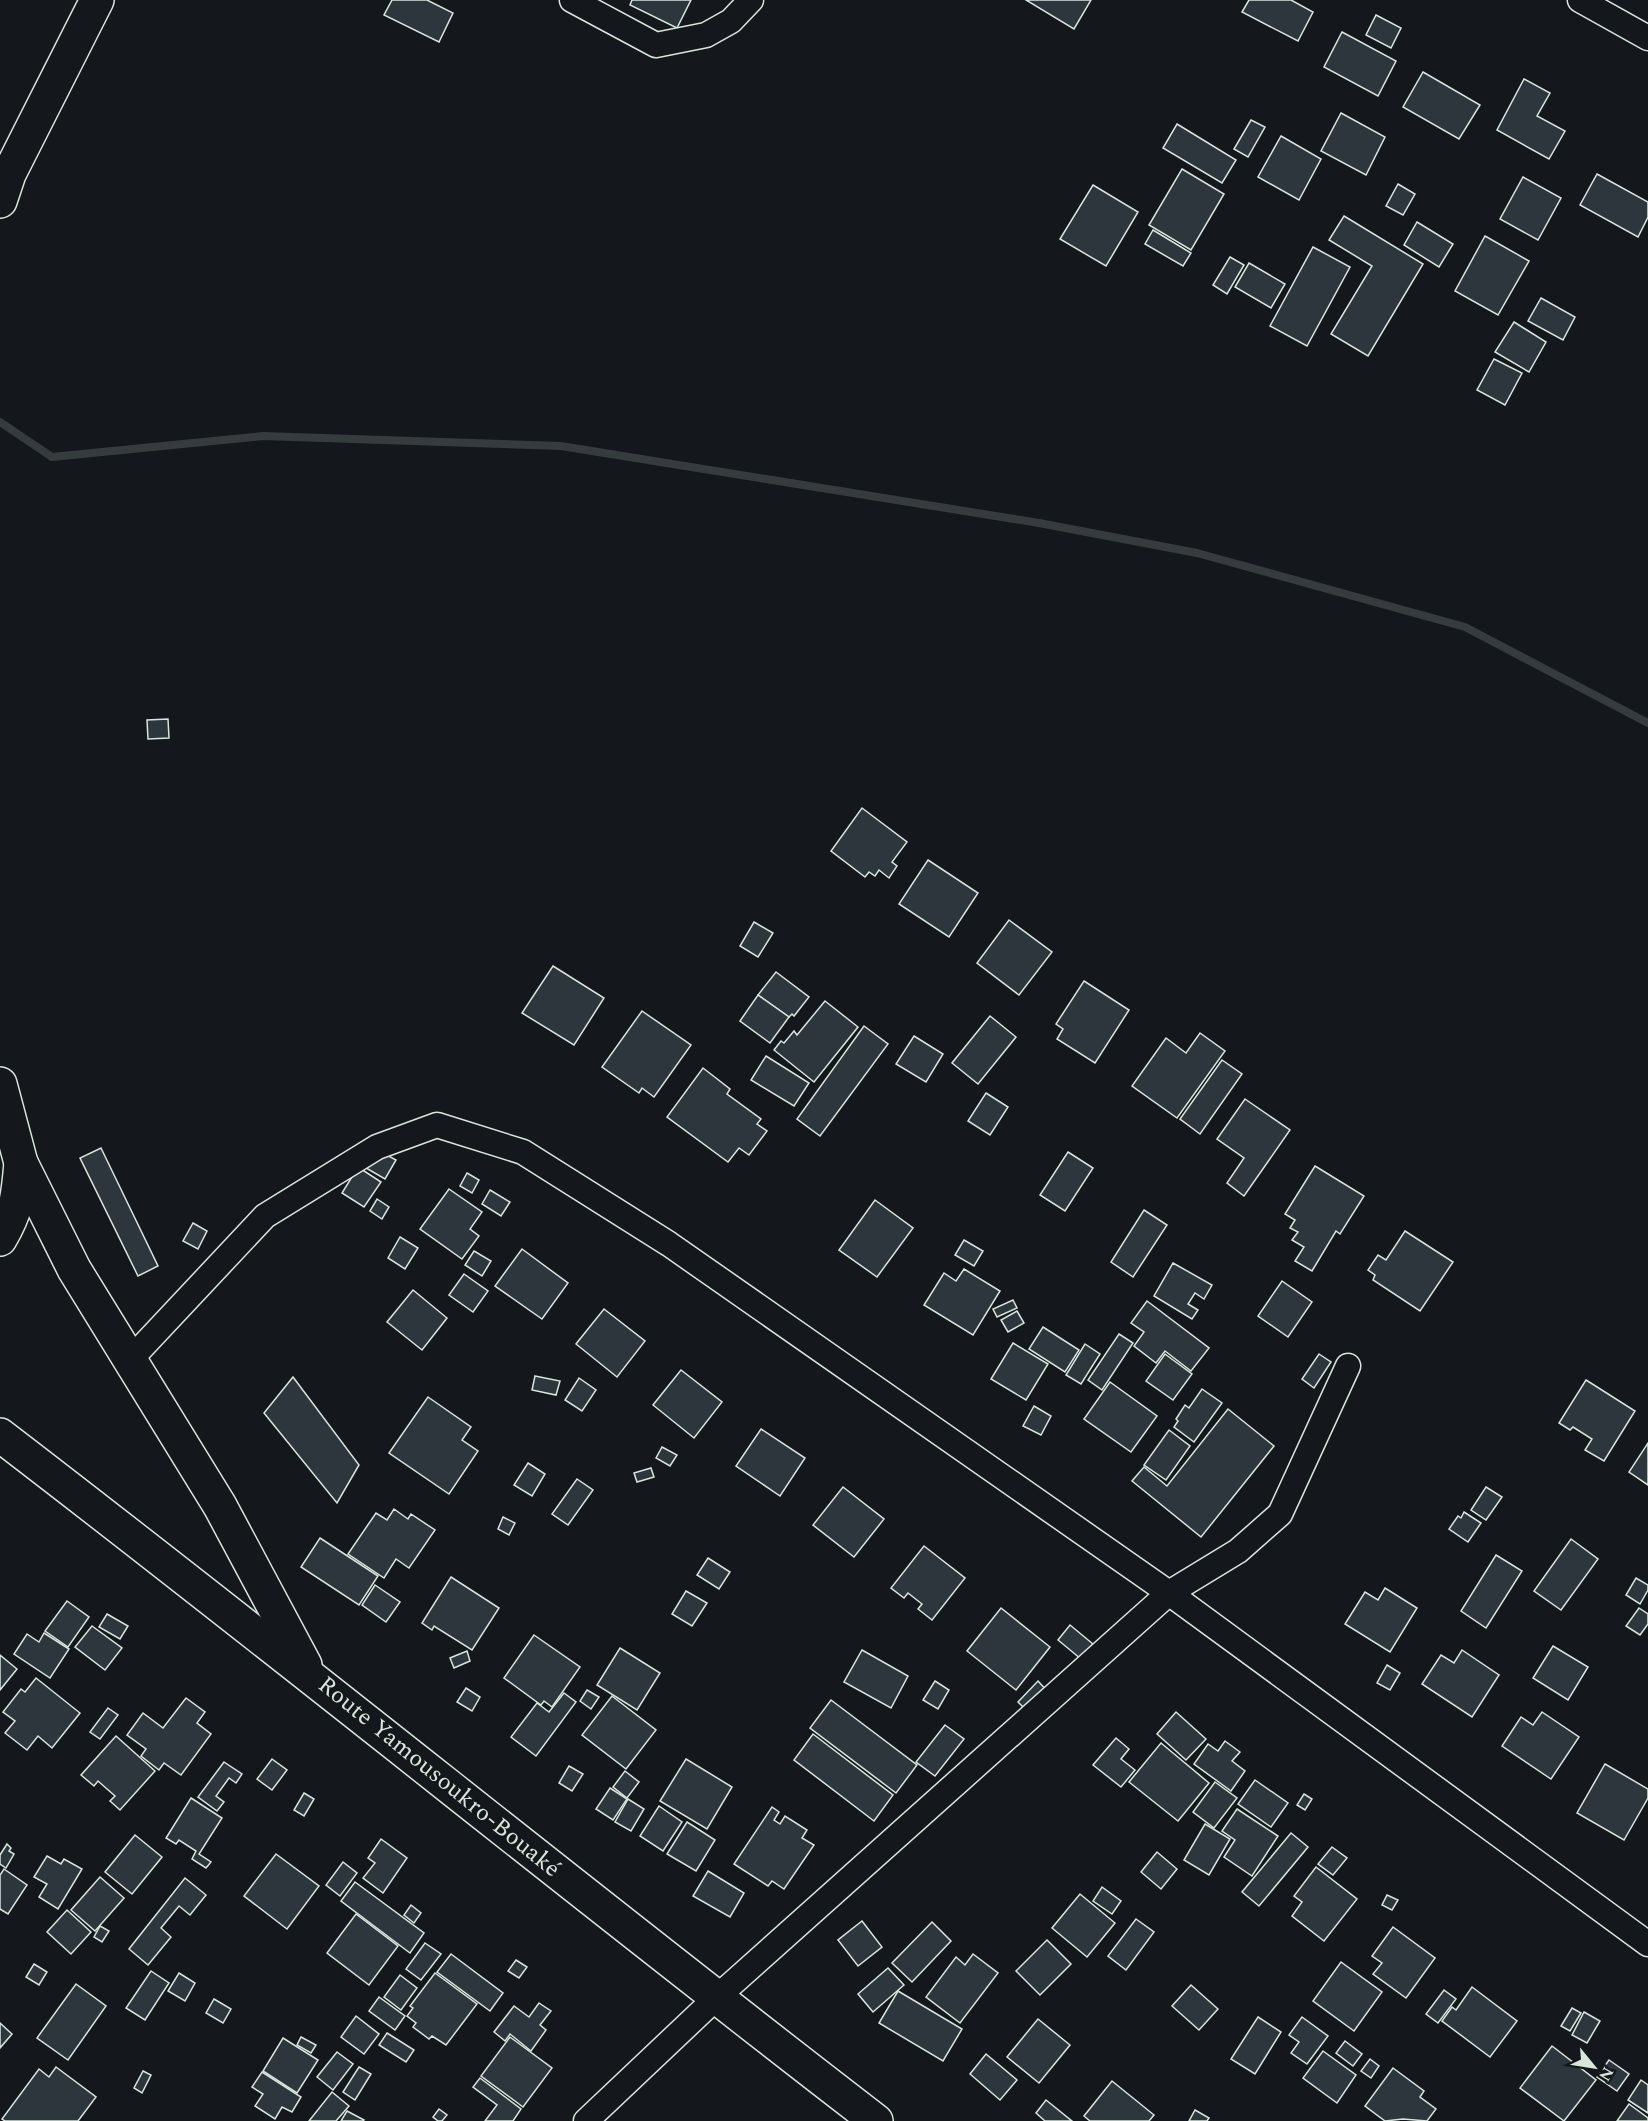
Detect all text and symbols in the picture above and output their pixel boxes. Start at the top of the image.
street label: Route Yamousoukro-Bouaké [310,1668,568,1886]
north arrow [1564,2037,1624,2097]
text: N [1592,2062,1620,2086]

